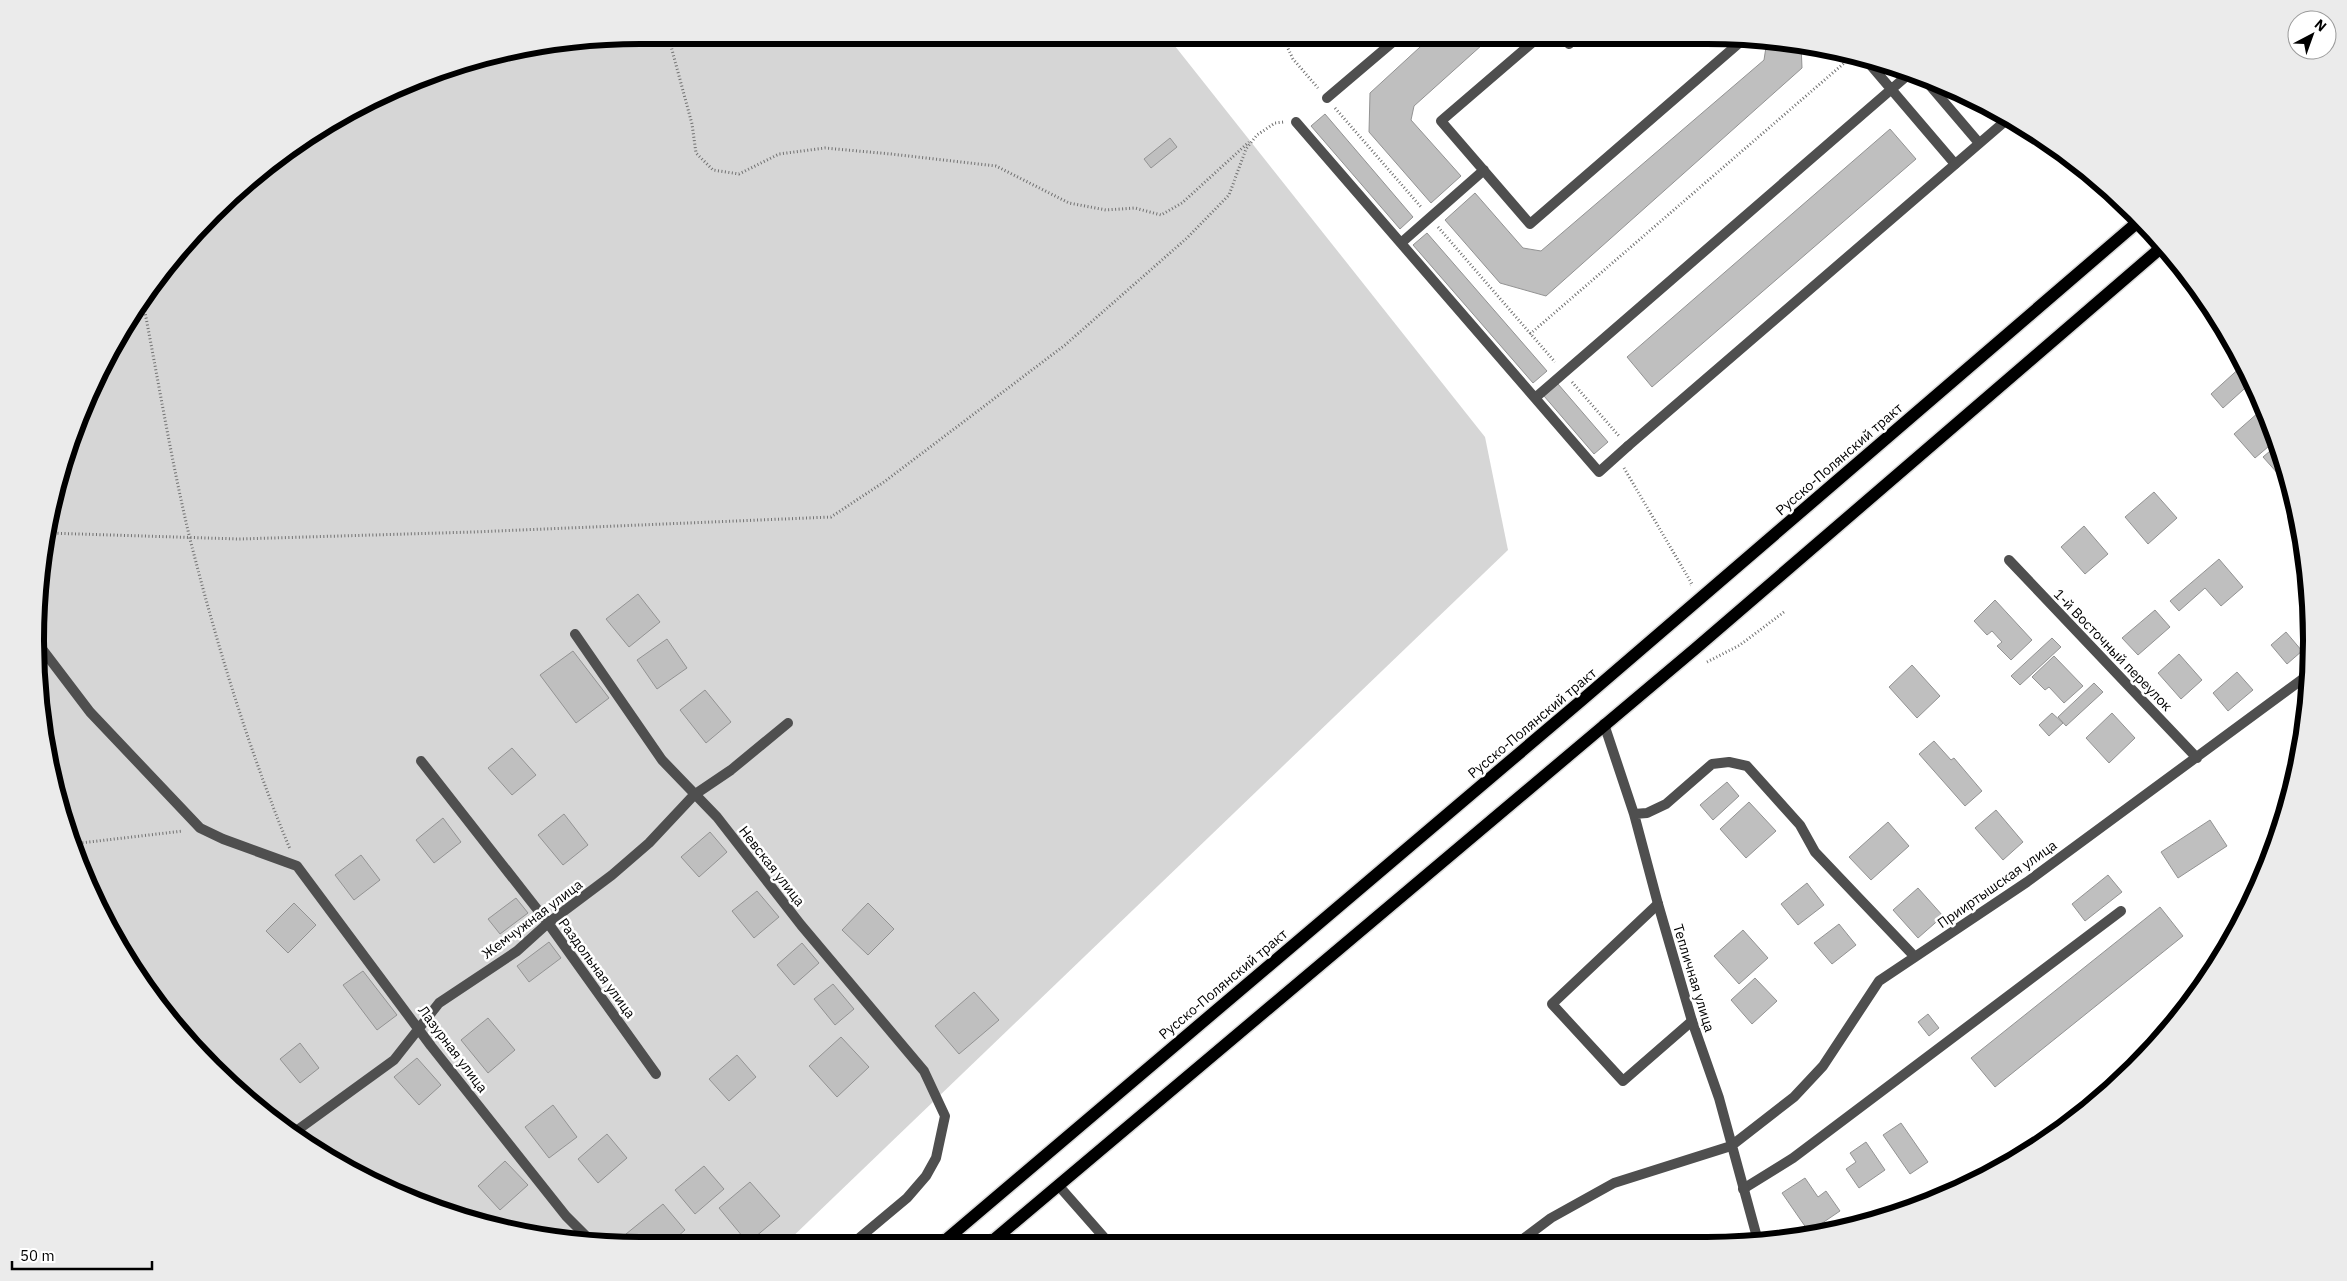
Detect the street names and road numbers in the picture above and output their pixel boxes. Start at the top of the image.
street label: Русско-Полянский тракт [1772,399,1907,519]
street label: 1-й Восточный переулок [2050,585,2176,715]
street label: Русско-Полянский тракт [1464,664,1600,782]
street label: Невская улица [735,822,809,910]
street label: Прииртышская улица [1934,836,2061,932]
street label: Жемчужная улица [478,875,586,963]
street label: Раздольная улица [555,914,640,1022]
street label: Тепличная улица [1669,922,1719,1035]
street label: Русско-Полянский тракт [1155,925,1291,1043]
street label: Лазурная улица [414,1002,492,1096]

